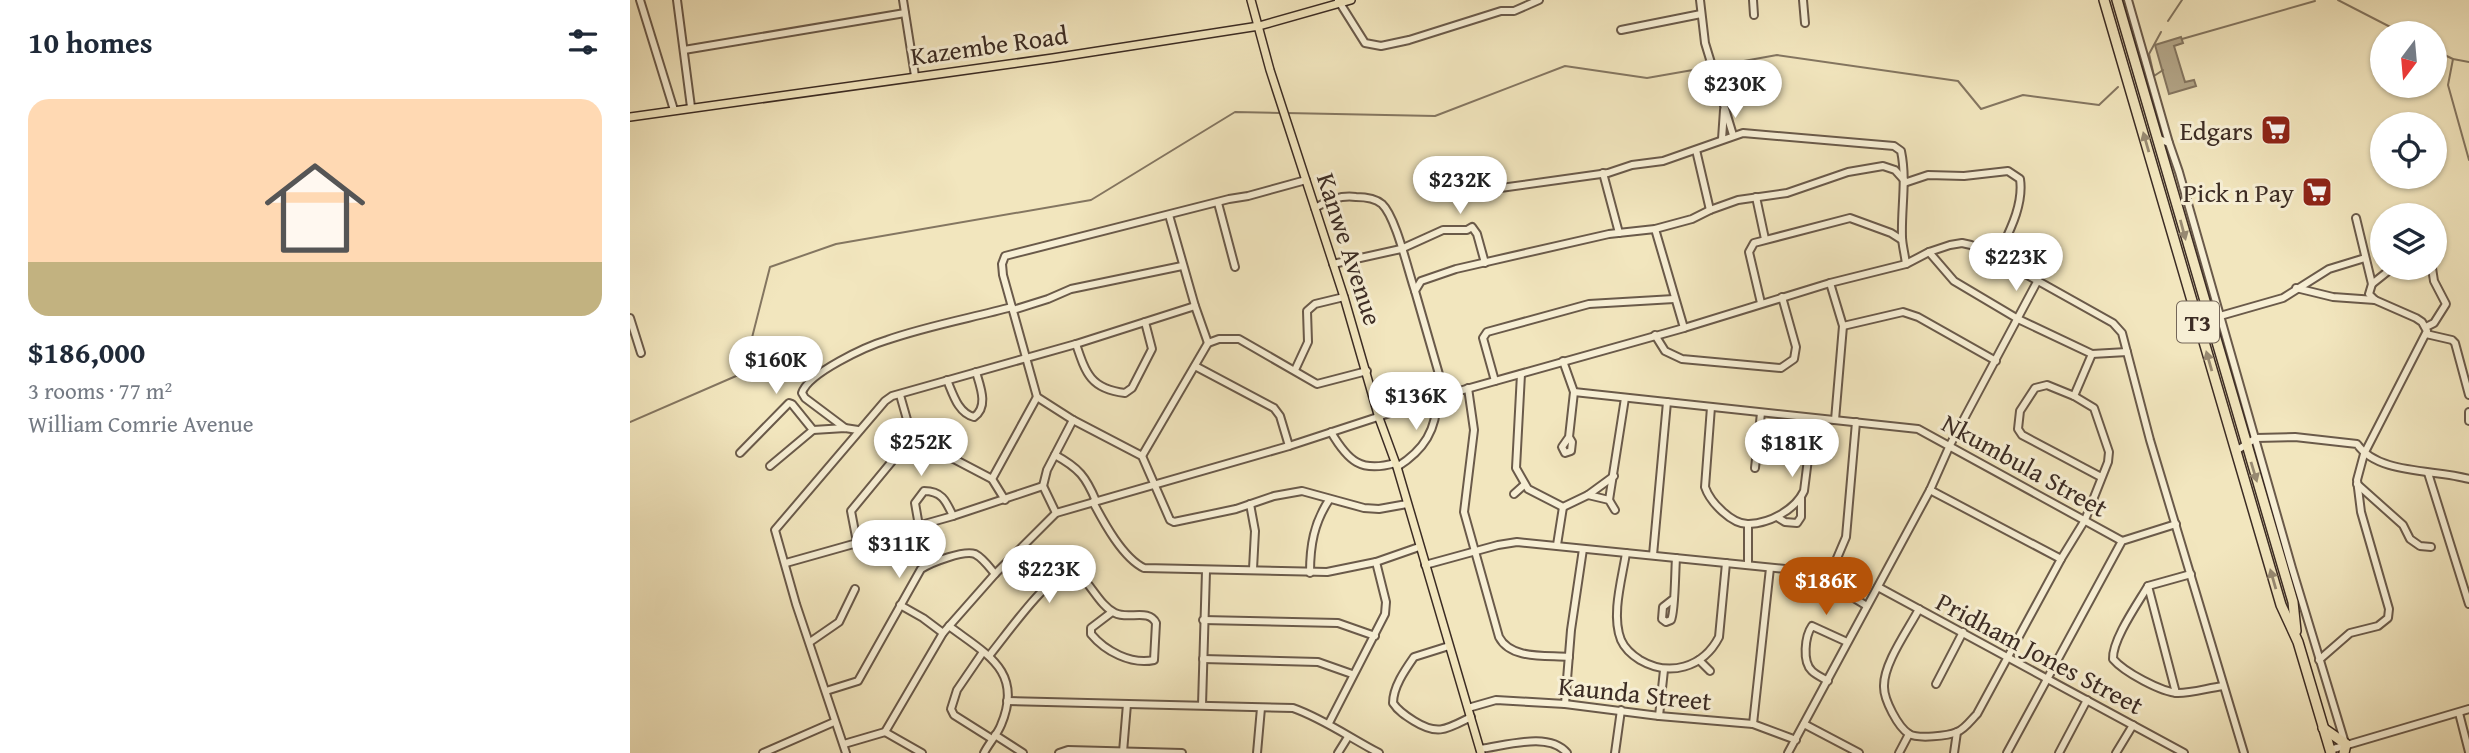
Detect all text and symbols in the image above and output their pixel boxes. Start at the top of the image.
street label: Kazembe Road [908,15,1070,75]
text: 10 homes [28,20,153,64]
north arrow [2370,21,2446,98]
map controls [2370,21,2447,280]
icon: filters [564,23,602,61]
pin: $230K [1686,60,1784,120]
text: $230K [1704,66,1766,99]
place label: Edgars [2180,111,2253,150]
button: locate [2370,112,2447,189]
supermarket icon: Edgars [2259,113,2293,147]
one-way arrow [2140,131,2151,153]
icon: home [252,145,378,271]
pin: $232K [1411,156,1509,216]
text: $232K [1429,162,1491,195]
street label: Kanwe Avenue [1307,168,1393,330]
place label: Pick n Pay [2183,173,2294,212]
supermarket icon: Pick n Pay [2300,175,2334,209]
button: layers [2370,203,2447,280]
one-way arrow [2179,220,2189,241]
pin: $223K [1967,233,2065,293]
text: $223K [1985,239,2047,272]
road number: T3 [2177,302,2219,342]
text: $186,000 [28,330,145,374]
pin: $160K [727,336,825,396]
text: $160K [745,342,807,375]
one-way arrow [2204,350,2214,371]
pin: $136K [1367,372,1465,432]
text: 3 rooms · 77 m² [28,374,172,407]
text: $136K [1385,378,1447,411]
street label: Nkumbula Street [1935,403,2115,527]
text: William Comrie Avenue [28,407,254,440]
pin: $252K [872,419,970,478]
pin: $181K [1743,420,1841,479]
text: $252K [890,424,952,457]
text: $181K [1761,425,1823,458]
one-way arrow [2250,462,2260,483]
pin: $311K [850,520,948,580]
text: $311K [868,526,930,559]
pin: $223K [1000,546,1098,605]
text: $223K [1018,551,1080,584]
pin: $186K [1777,558,1875,617]
text: $186K [1795,563,1857,596]
one-way arrow [2268,568,2278,589]
street label: Pridham Jones Street [1929,582,2151,724]
street label: Kaunda Street [1556,666,1714,720]

